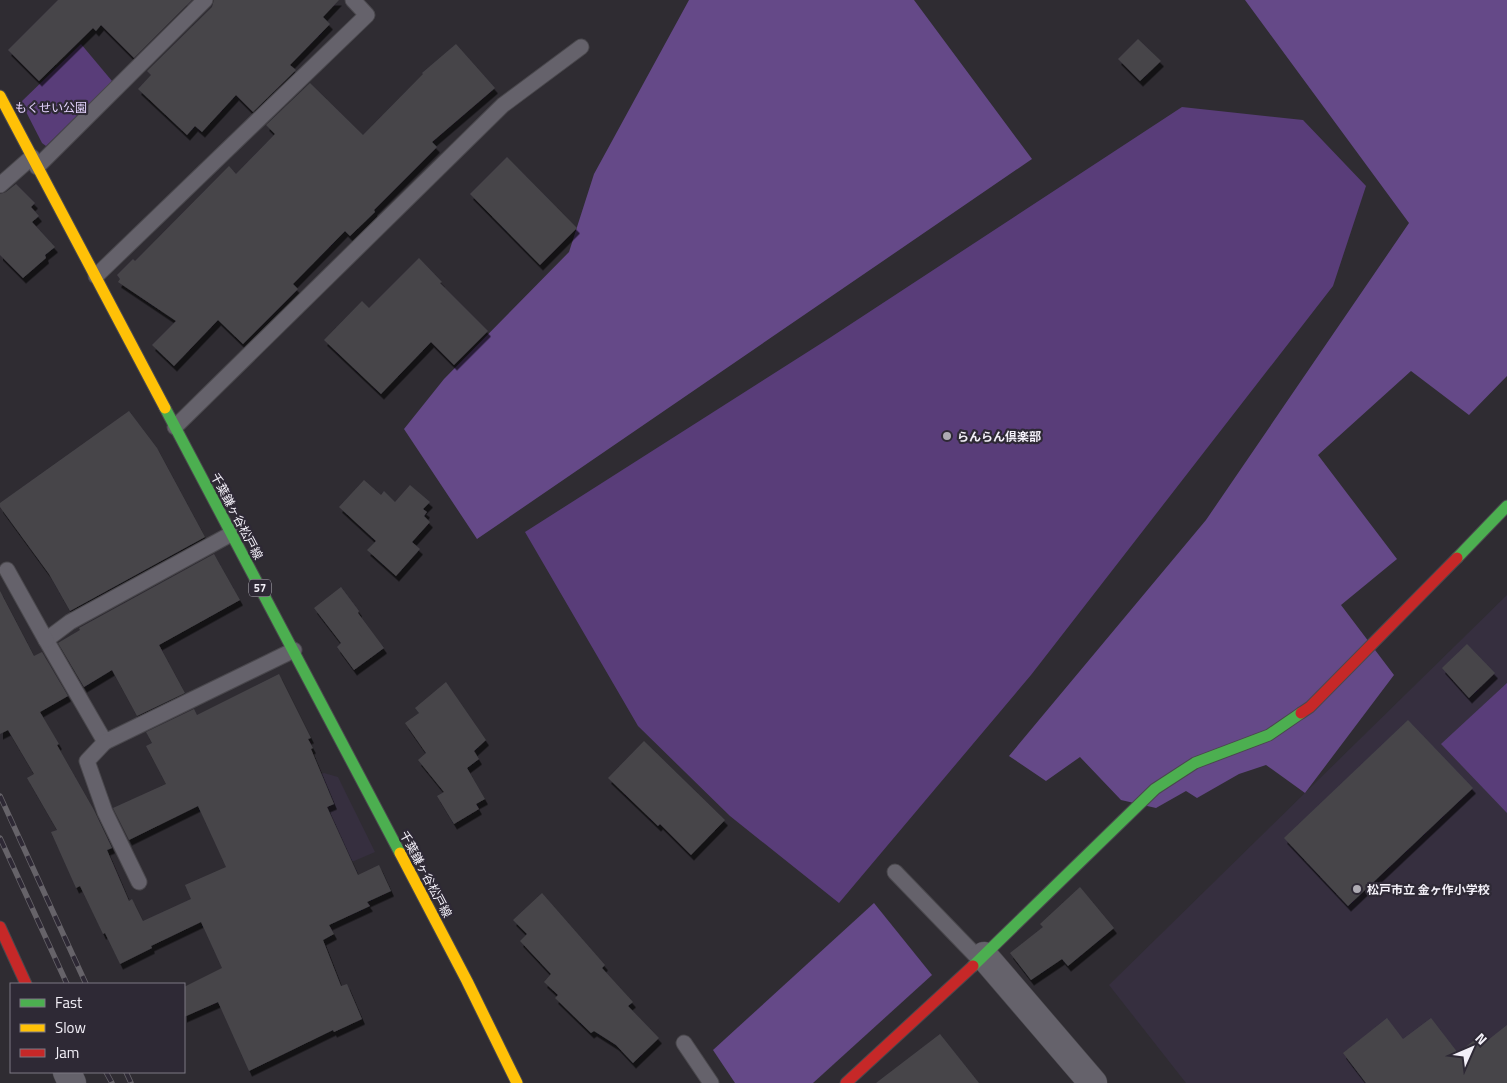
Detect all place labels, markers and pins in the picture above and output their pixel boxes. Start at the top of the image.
place label: らんらん倶楽部 [957,427,1041,446]
marker: らんらん倶楽部 [941,430,953,442]
place label: 松戸市立 金ヶ作小学校 [1367,880,1490,899]
marker: 松戸市立 金ヶ作小学校 [1351,883,1363,895]

